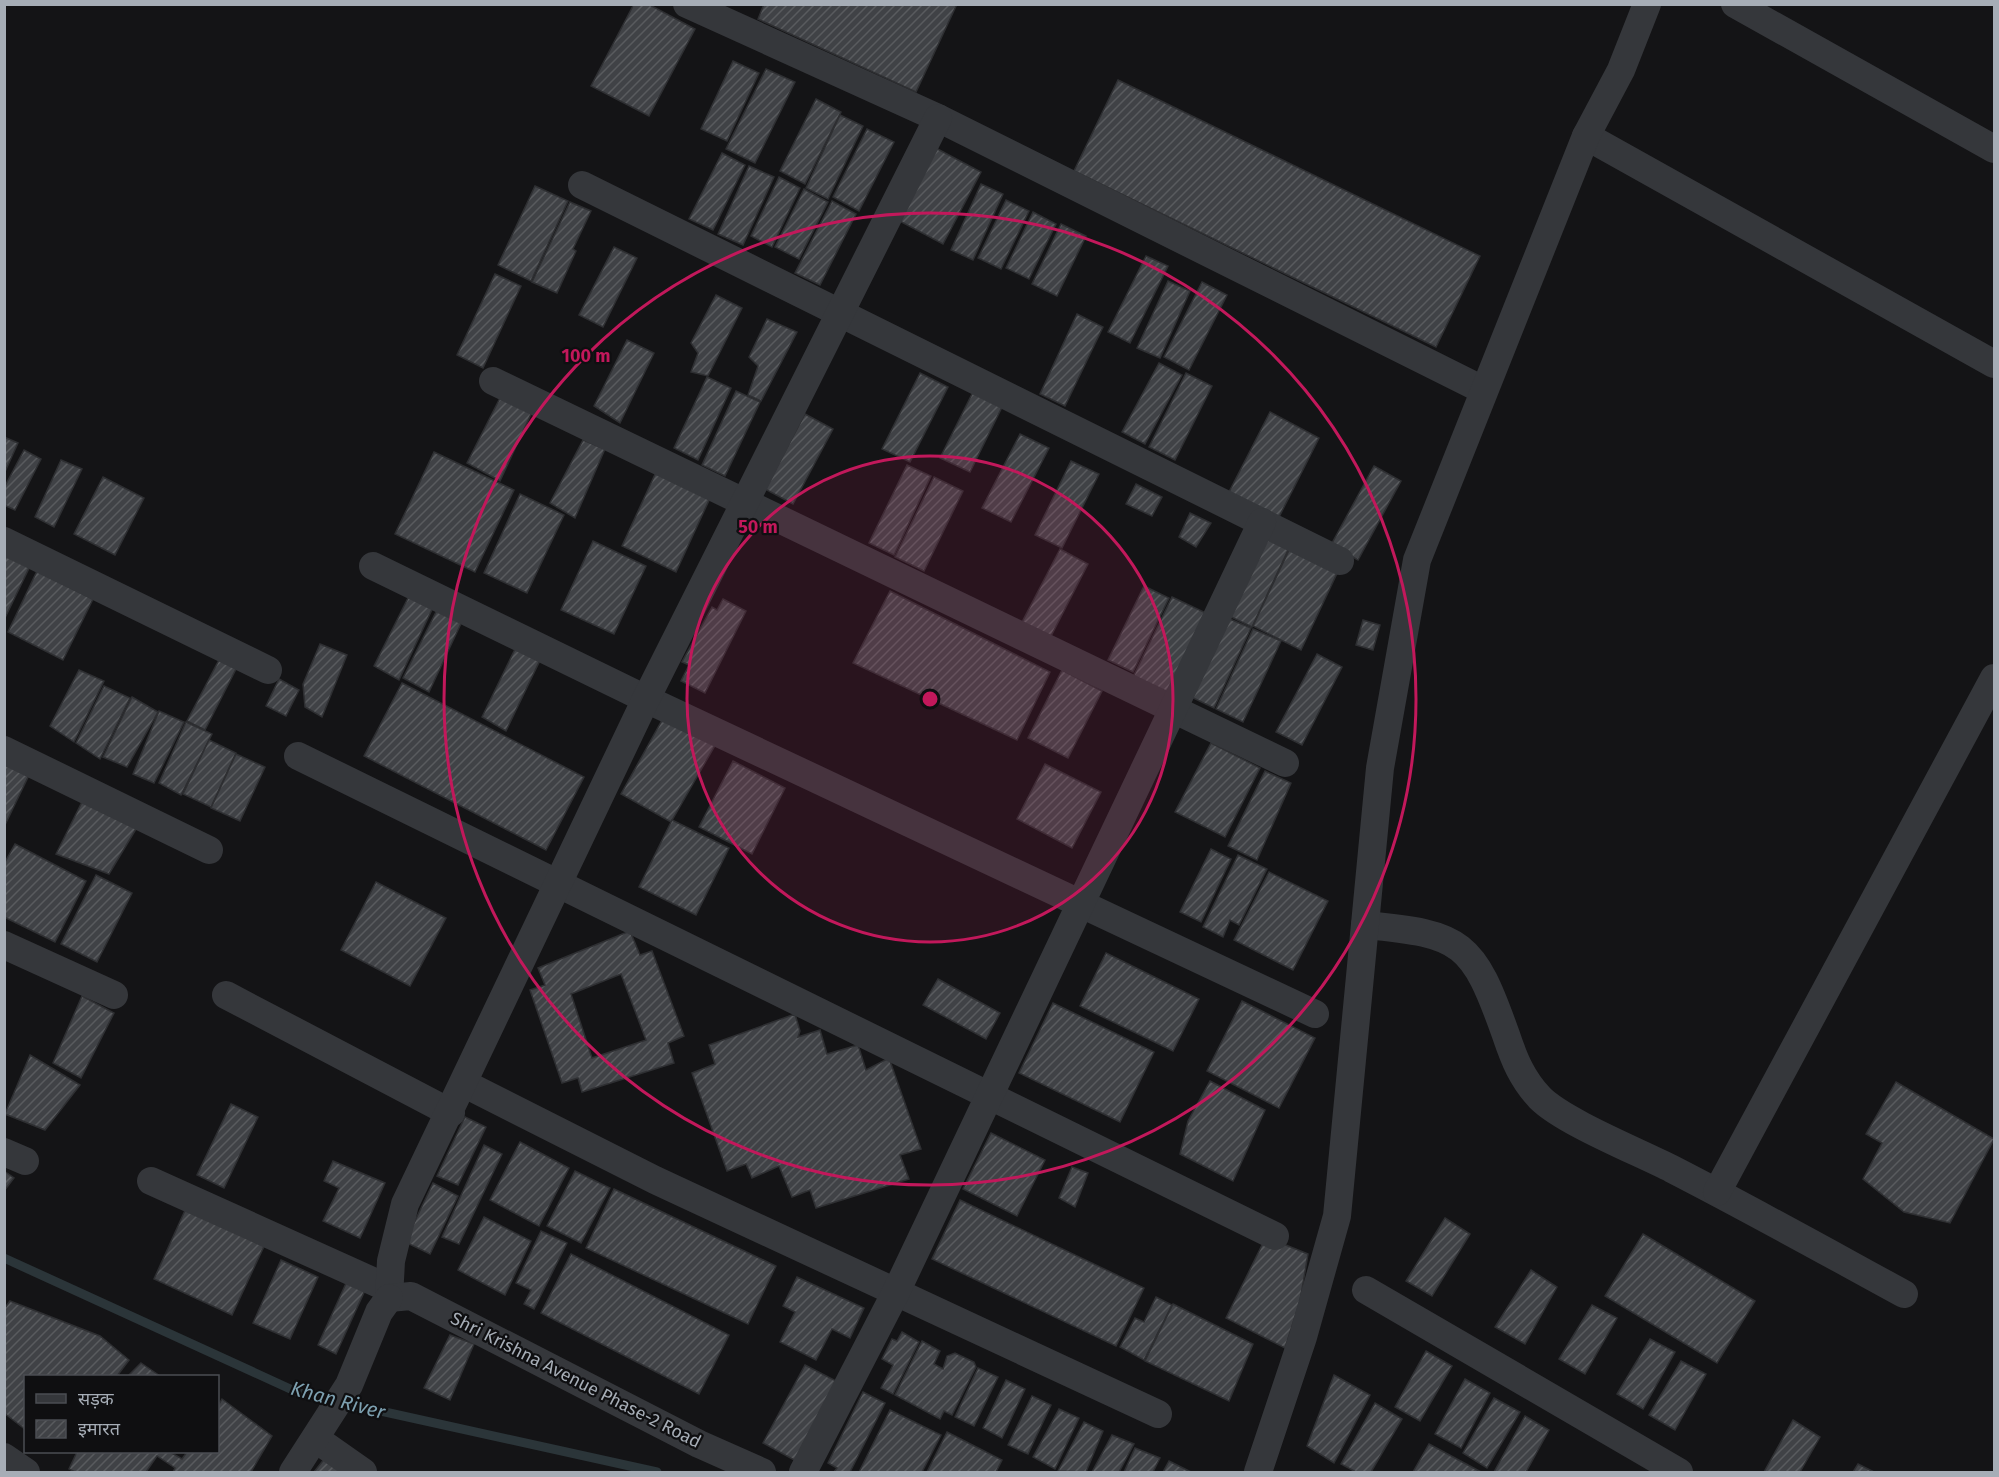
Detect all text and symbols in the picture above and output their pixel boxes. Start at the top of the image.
text: 100 m [562,345,610,367]
text: 50 m [738,516,778,538]
centre of rings [920,689,940,709]
street label: Shri Krishna Avenue Phase-2 Road [447,1307,705,1453]
legend [24,1375,219,1453]
water label: Khan River [288,1376,389,1424]
text: सड़क [78,1388,115,1410]
text: इमारत [78,1418,121,1440]

